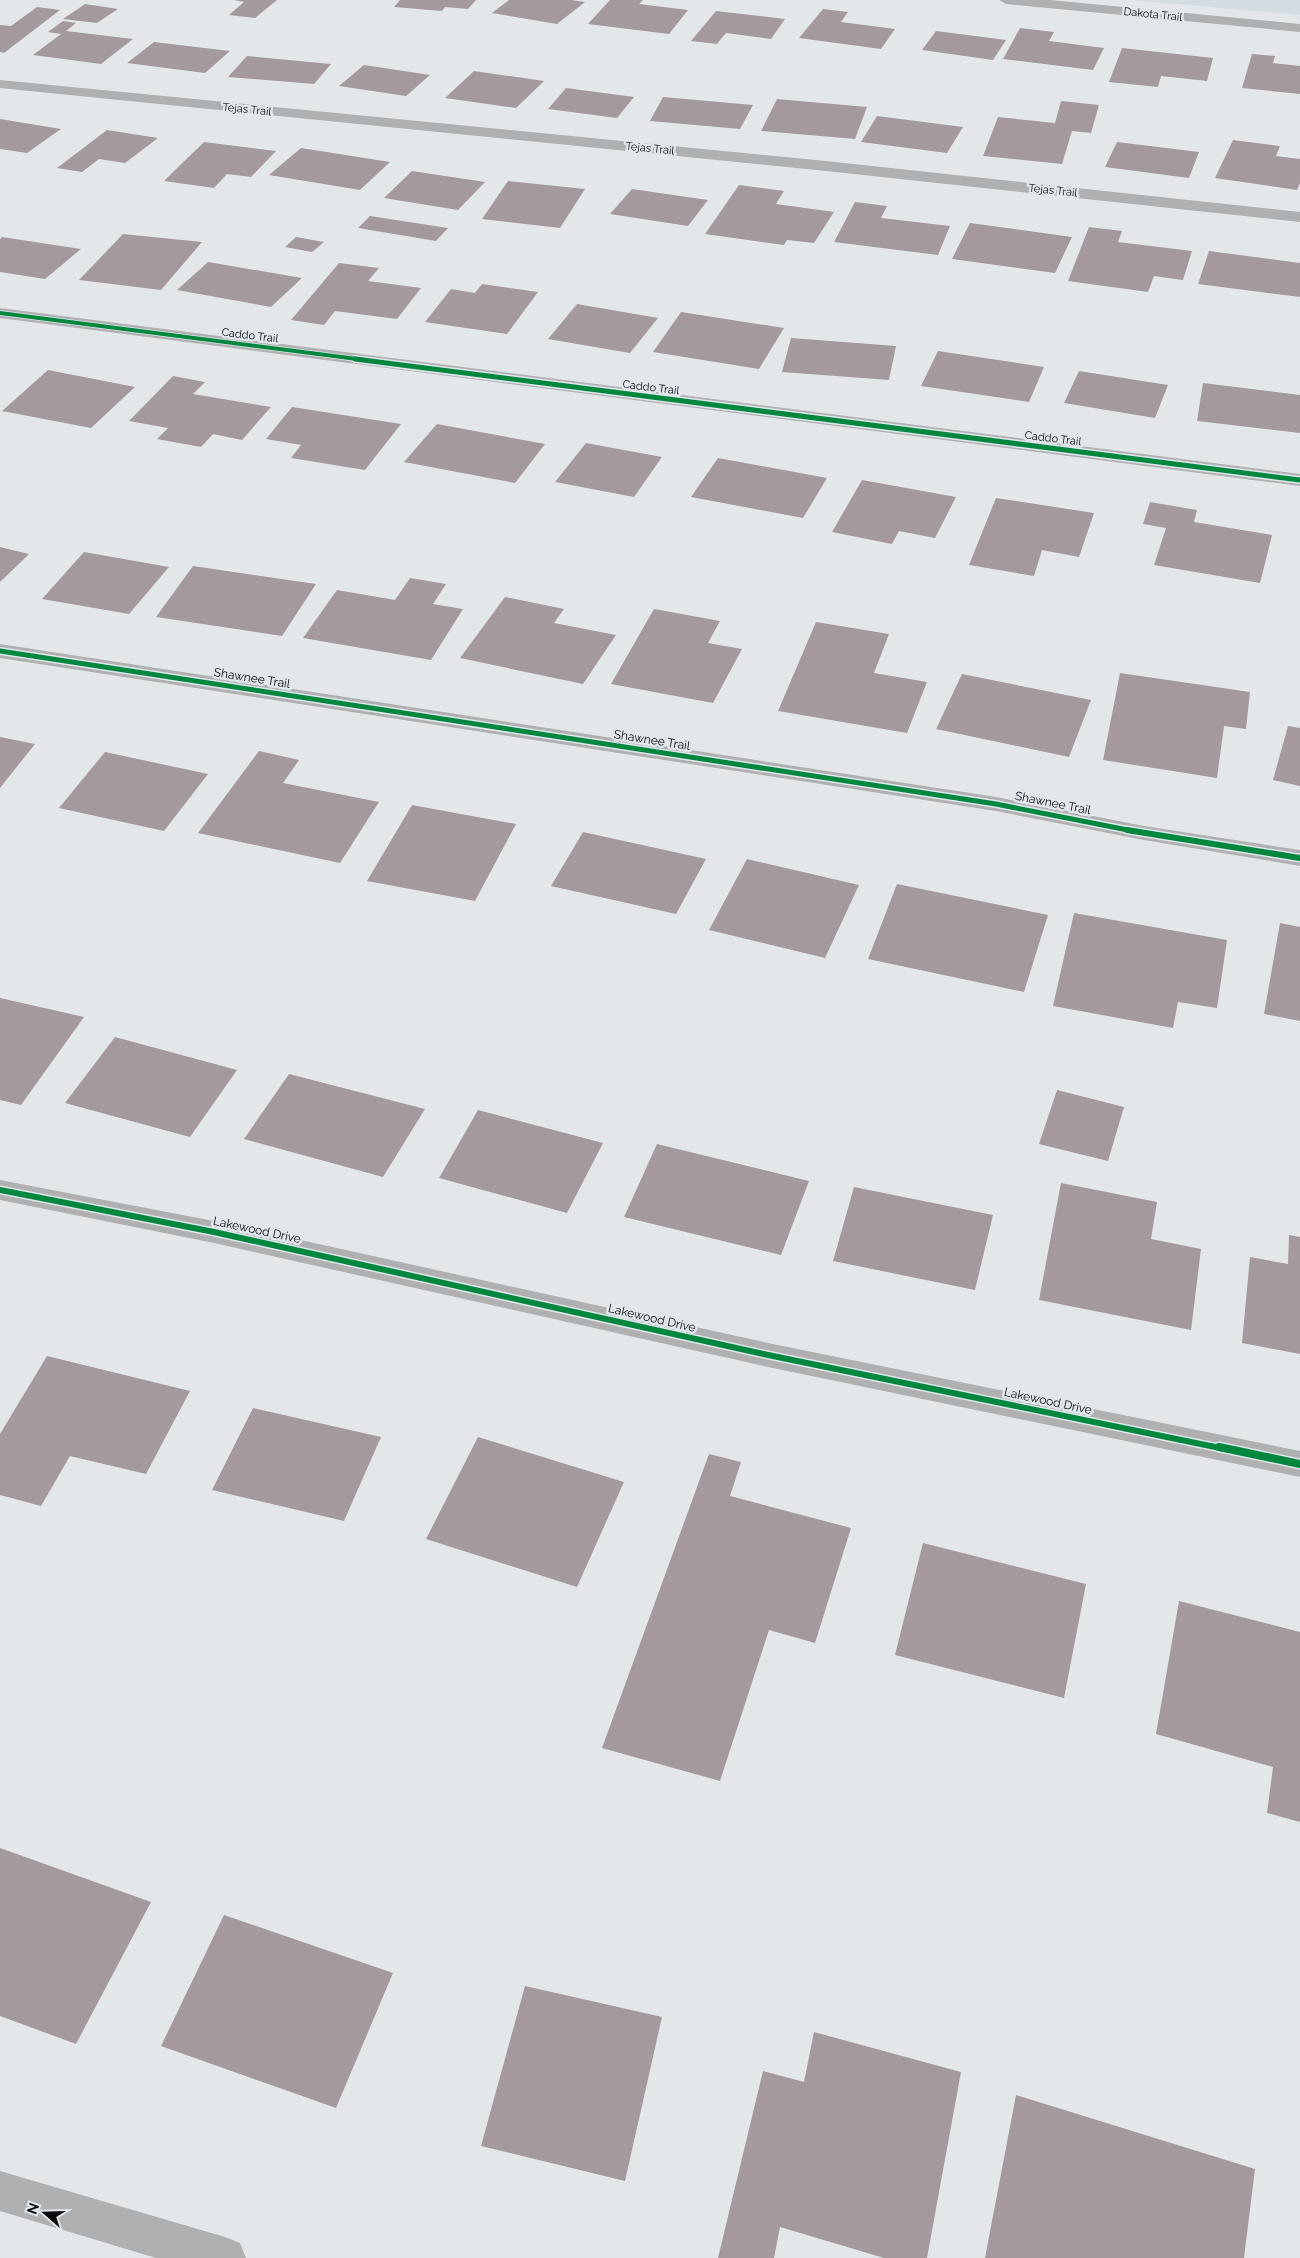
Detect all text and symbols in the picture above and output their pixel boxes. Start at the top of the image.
street label: Dakota Trail [1123,5,1183,24]
street label: Tejas Trail [222,100,272,119]
street label: Tejas Trail [625,139,675,158]
street label: Tejas Trail [1028,181,1078,200]
street label: Caddo Trail [221,326,279,345]
street label: Caddo Trail [622,378,680,397]
street label: Caddo Trail [1024,429,1082,448]
street label: Shawnee Trail [213,665,292,691]
street label: Shawnee Trail [613,727,692,753]
street label: Shawnee Trail [1014,789,1093,817]
street label: Lakewood Drive [212,1214,302,1246]
street label: Lakewood Drive [607,1301,697,1335]
street label: Lakewood Drive [1003,1385,1093,1417]
north arrow [20,2188,70,2238]
text: N [23,2201,42,2216]

